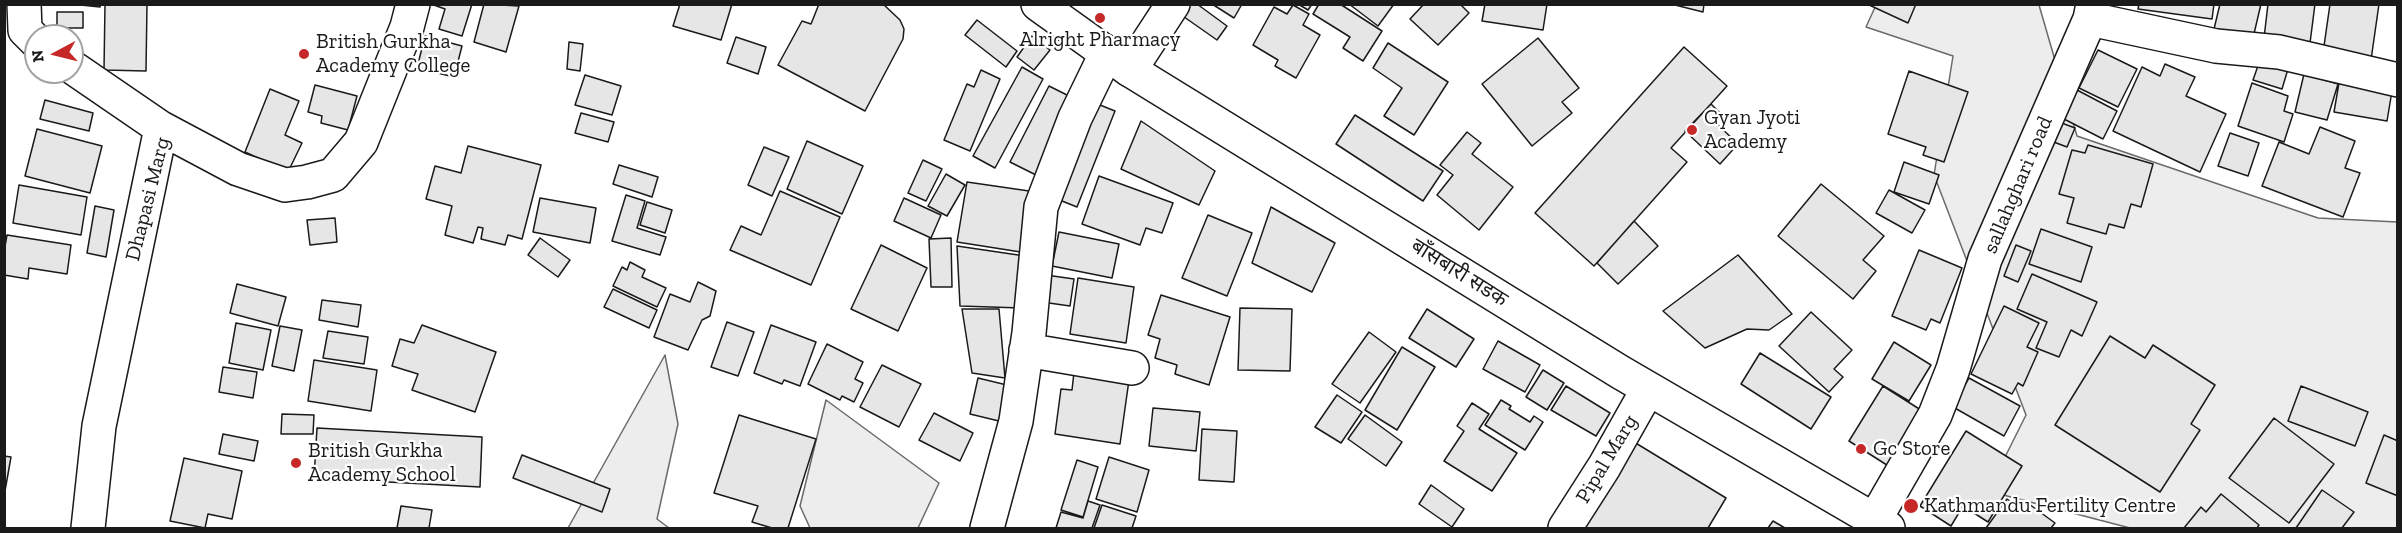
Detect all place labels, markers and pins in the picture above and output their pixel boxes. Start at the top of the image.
marker: Alright Pharmacy [1093,11,1107,25]
place label: Alright Pharmacy [1019,27,1181,53]
place label: British Gurkha Academy College [316,29,470,79]
marker: British Gurkha Academy College [297,47,311,61]
place label: Gyan Jyoti Academy [1704,105,1800,155]
marker: Gyan Jyoti Academy [1685,123,1699,137]
place label: Gc Store [1873,436,1950,462]
place label: British Gurkha Academy School [308,438,455,488]
marker: Gc Store [1854,442,1868,456]
marker: British Gurkha Academy School [289,456,303,470]
place label: Kathmandu Fertility Centre [1924,493,2176,519]
marker: Kathmandu Fertility Centre [1902,497,1920,515]

